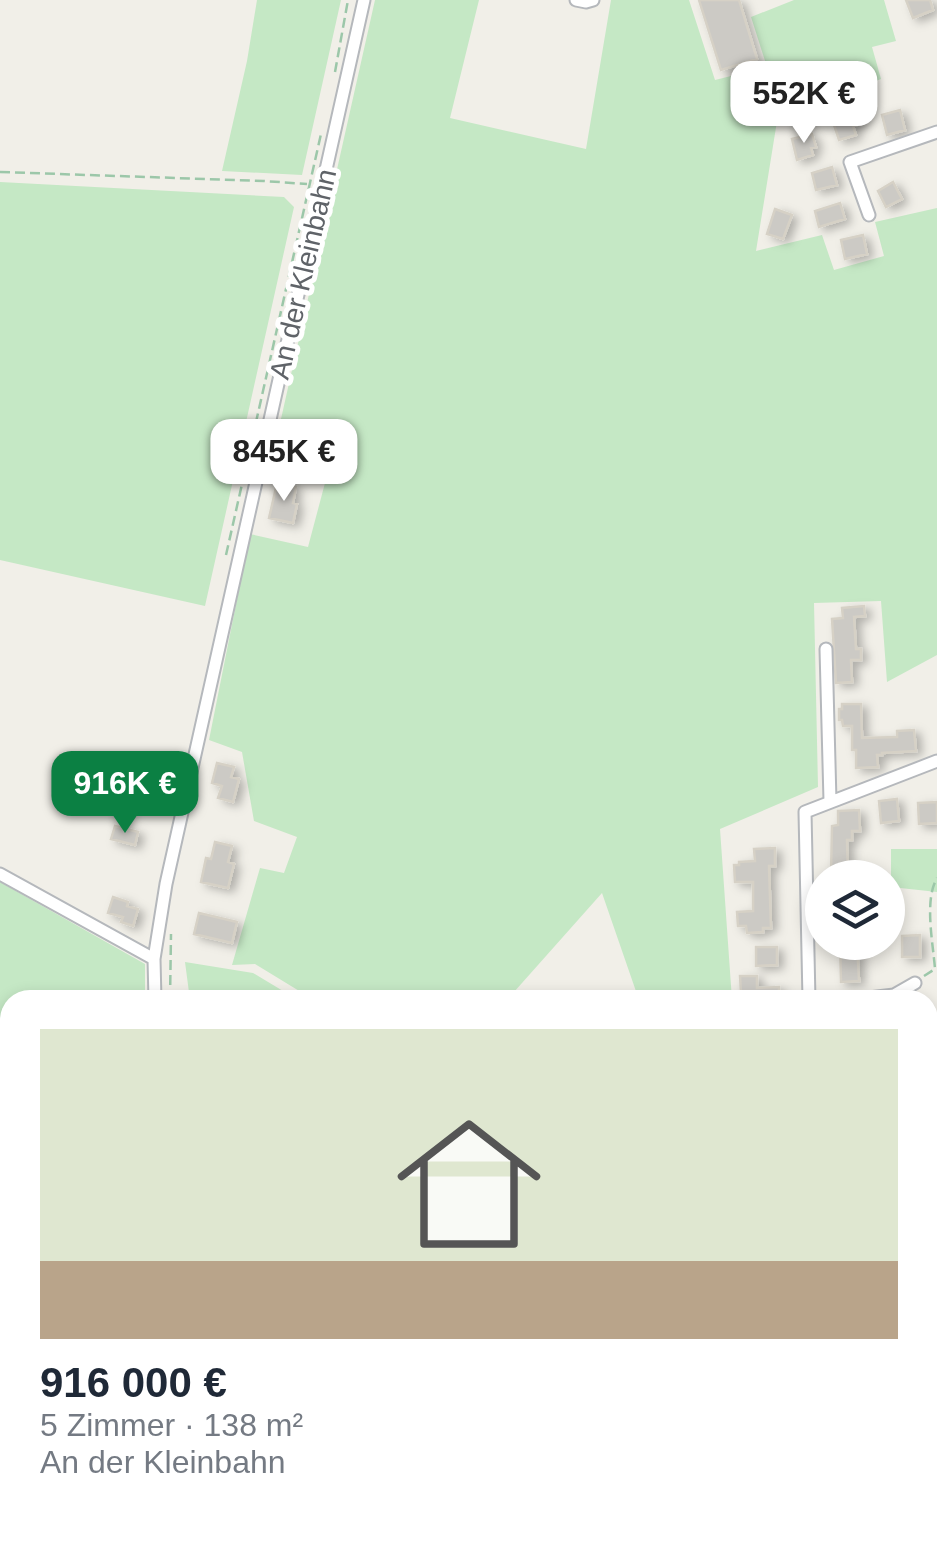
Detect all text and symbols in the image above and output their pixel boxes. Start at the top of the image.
pin: 552K € [723,61,885,146]
text: 552K € [752,75,856,111]
street label: An der Kleinbahn [264,166,342,382]
pin: 845K € [203,419,365,504]
text: 845K € [232,433,336,469]
pin: 916K € [44,751,206,836]
text: 916K € [73,765,177,801]
map controls [805,860,905,960]
button: layers [805,860,905,960]
icon: home [379,1094,559,1274]
text: 916 000 € [40,1359,227,1406]
text: 5 Zimmer · 138 m² [40,1407,303,1443]
text: An der Kleinbahn [40,1444,286,1480]

